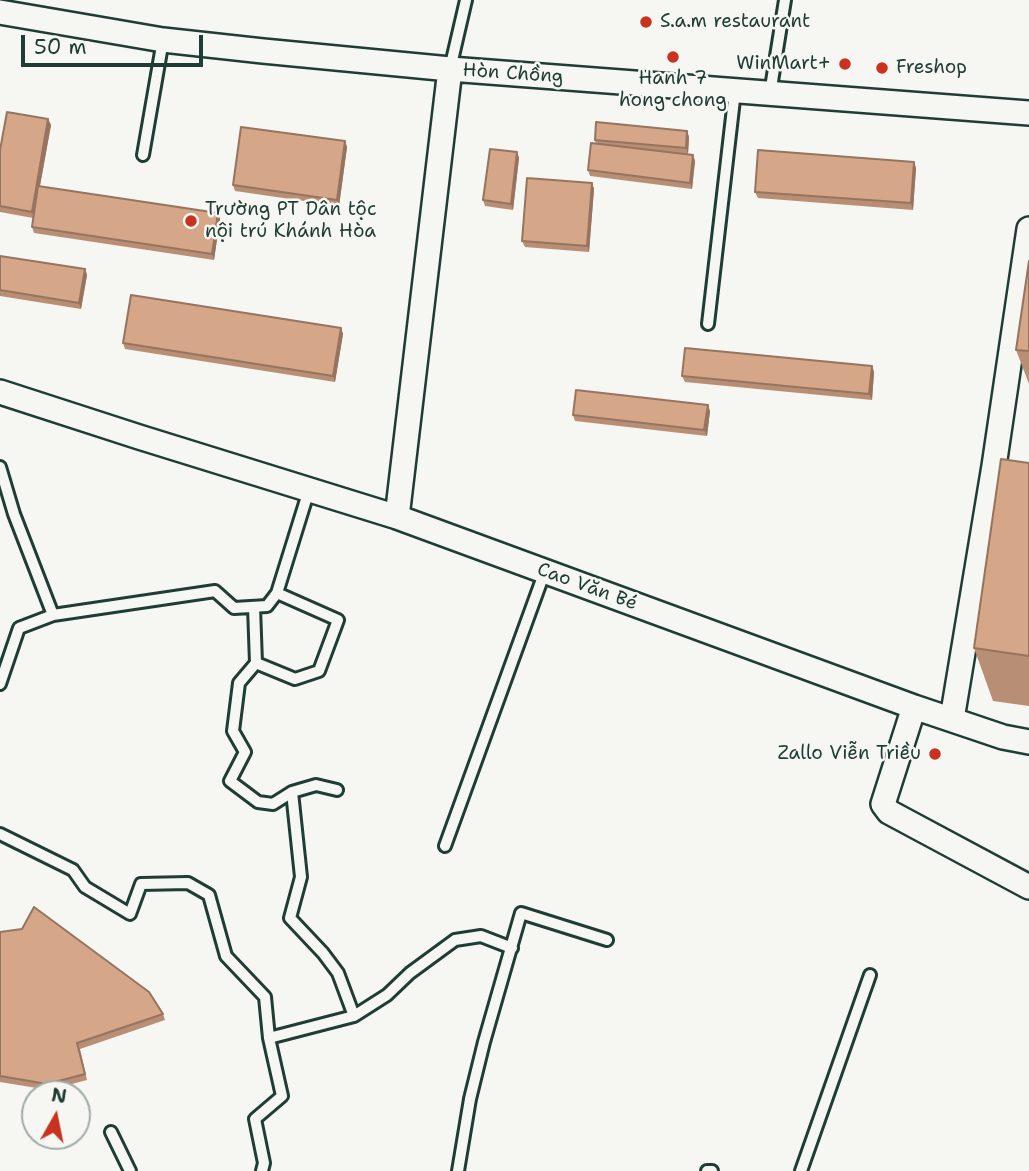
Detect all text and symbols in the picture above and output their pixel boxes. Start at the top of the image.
place label: S.a.m restaurant [660,11,810,33]
marker: S.a.m restaurant [638,14,654,30]
scale bar [24,21,206,65]
text: 50 m [34,33,87,61]
marker: Hanh 7 hong chong [665,49,681,65]
place label: WinMart+ [736,53,831,75]
marker: WinMart+ [837,56,853,72]
place label: Freshop [896,57,967,79]
street label: Hòn Chồng [462,59,564,89]
marker: Freshop [874,60,890,76]
place label: Hanh 7 hong chong [619,68,727,112]
place label: Trường PT Dân tộc nội trú Khánh Hòa [205,199,376,243]
marker: Trường PT Dân tộc nội trú Khánh Hòa [183,213,199,229]
street label: Cao Văn Bé [534,558,640,616]
place label: Zallo Viễn Triều [777,743,921,765]
marker: Zallo Viễn Triều [927,746,943,762]
north arrow [21,1080,91,1150]
text: N [50,1082,68,1109]

